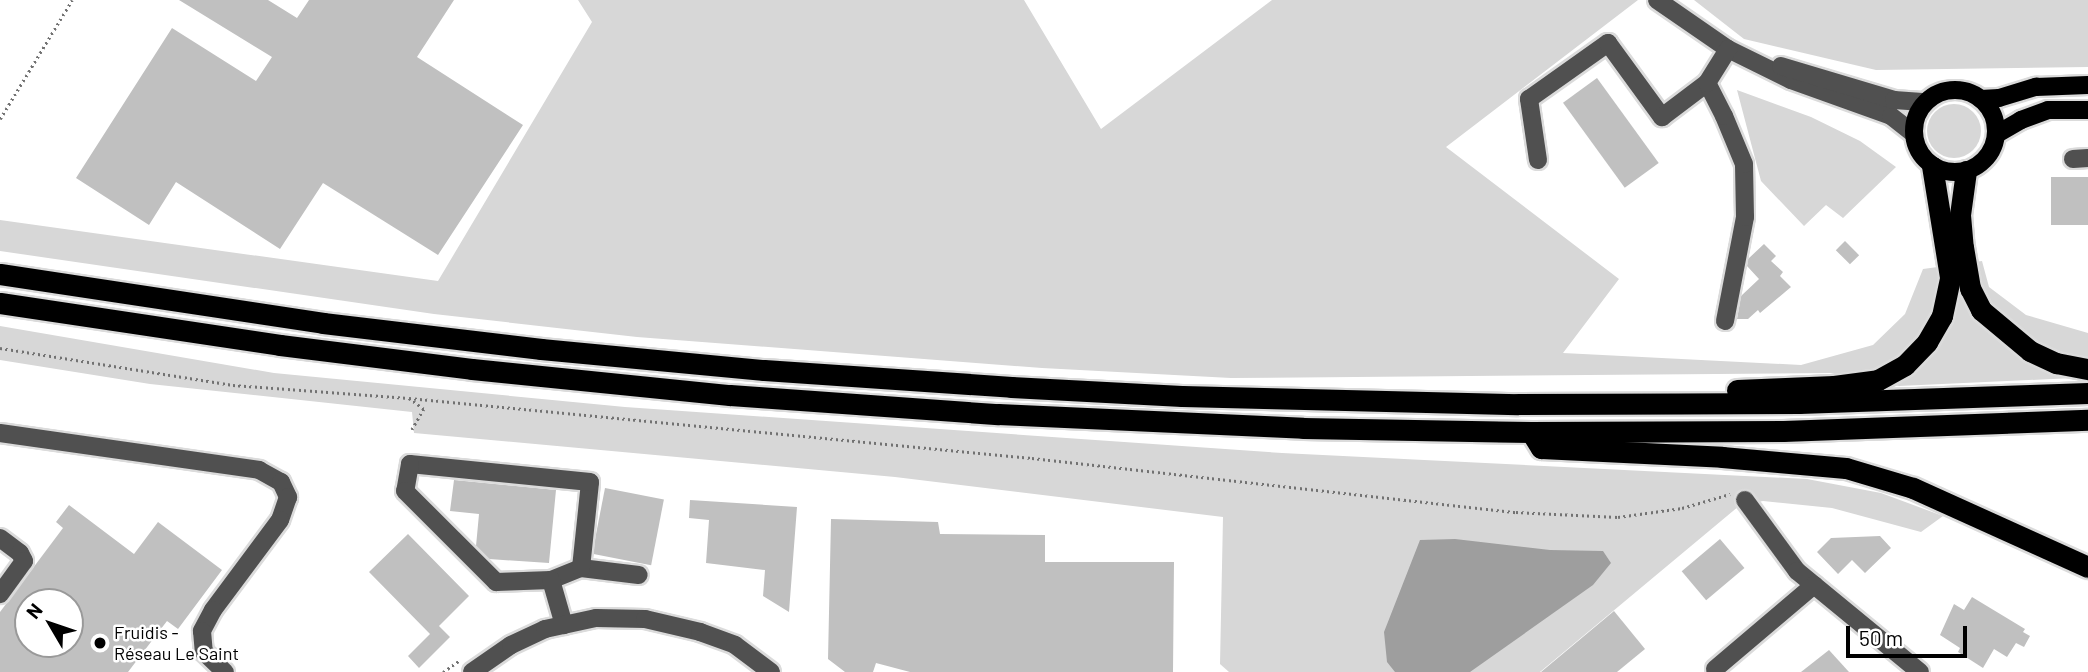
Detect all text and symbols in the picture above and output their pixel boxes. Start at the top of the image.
north arrow [14,588,84,658]
text: N [21,599,47,623]
scale bar [1850,612,1971,656]
place label: Fruidis - Réseau Le Saint [114,622,239,664]
text: 50 m [1859,625,1903,650]
marker: Fruidis - Réseau Le Saint [92,635,108,651]

